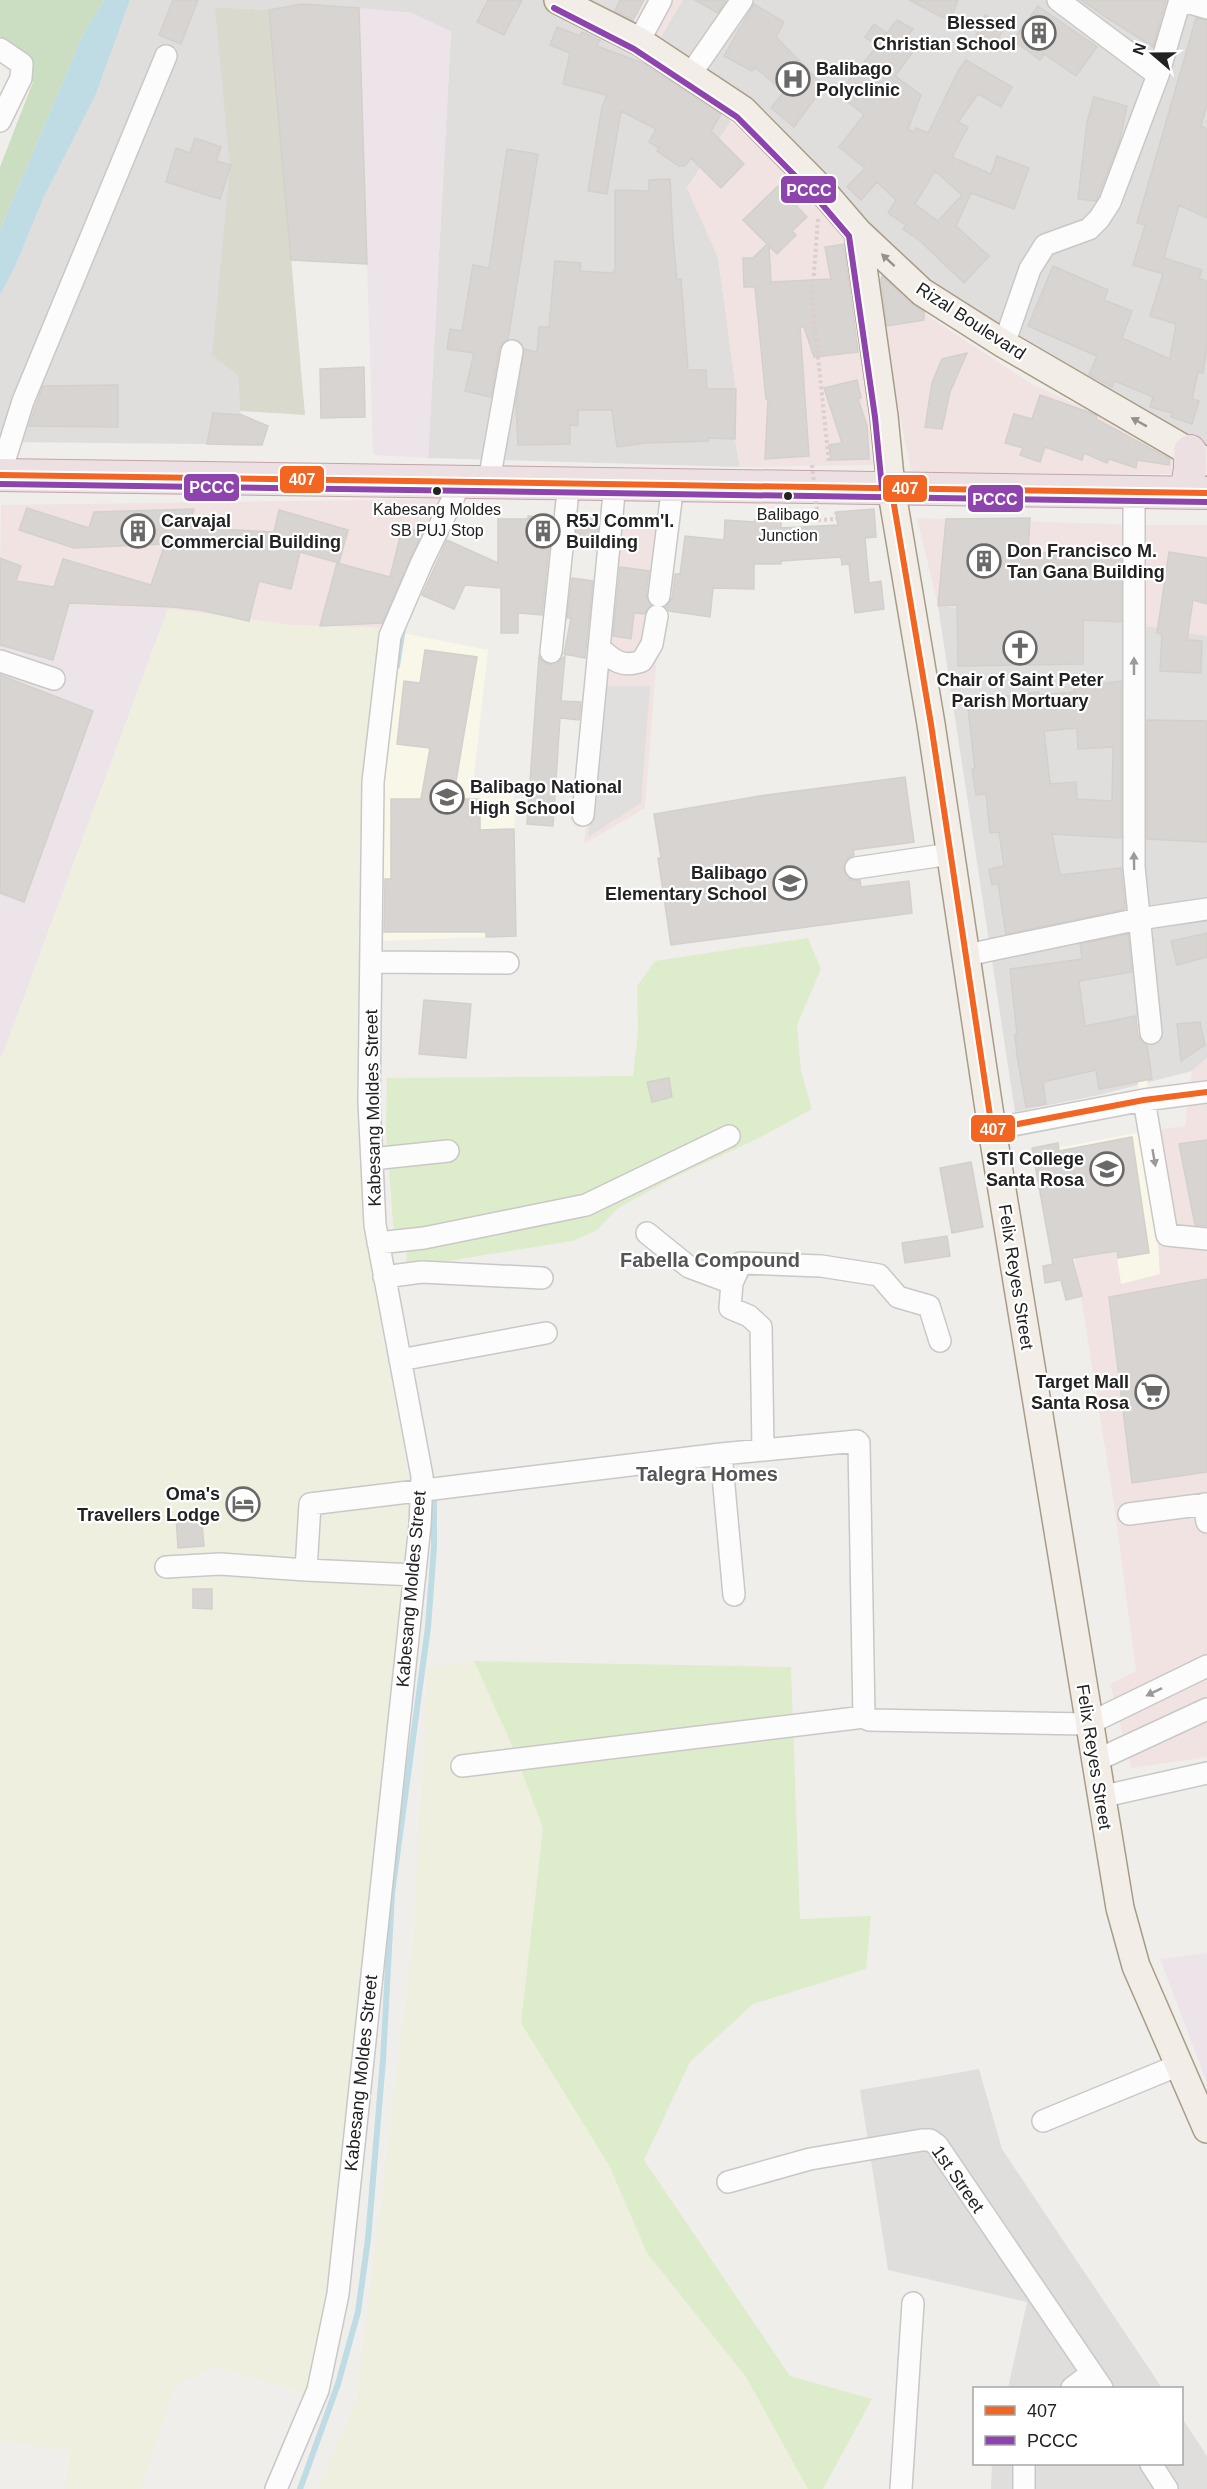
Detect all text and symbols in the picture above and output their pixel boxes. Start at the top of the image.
place label: Blessed Christian School [873,13,1016,54]
building icon: Blessed Christian School [1021,15,1057,51]
north arrow [1123,24,1183,84]
text: N [1129,41,1149,57]
place label: Balibago Polyclinic [816,59,900,100]
hospital icon: Balibago Polyclinic [775,61,811,97]
line badge: PCCC [780,175,837,204]
text: PCCC [786,182,832,199]
one-way arrow [881,254,896,267]
street label: Rizal Boulevard [913,278,1029,364]
one-way arrow [1130,417,1147,427]
line badge: 407 [279,465,325,494]
text: 407 [289,471,315,488]
line badge: PCCC [183,473,240,502]
line badge: 407 [882,474,928,503]
text: PCCC [189,479,235,496]
text: 407 [892,480,918,497]
line badge: PCCC [967,484,1024,513]
marker: Kabesang Moldes SB PUJ Stop [431,485,443,497]
marker: Balibago Junction [782,490,794,502]
text: PCCC [972,491,1018,508]
place label: Kabesang Moldes SB PUJ Stop [373,501,501,539]
place label: Balibago Junction [757,506,819,544]
place label: Carvajal Commercial Building [161,511,341,552]
place label: R5J Comm'l. Building [566,511,674,552]
building icon: Carvajal Commercial Building [120,513,156,549]
building icon: R5J Comm'l. Building [525,513,561,549]
place label: Don Francisco M. Tan Gana Building [1007,541,1165,582]
building icon: Don Francisco M. Tan Gana Building [966,543,1002,579]
church icon: Chair of Saint Peter Parish Mortuary [1002,630,1038,666]
one-way arrow [1129,656,1139,675]
place label: Chair of Saint Peter Parish Mortuary [936,670,1104,711]
place label: Balibago National High School [470,777,622,818]
school or university icon: Balibago National High School [429,779,465,815]
one-way arrow [1129,851,1139,870]
place label: Balibago Elementary School [605,863,767,904]
school or university icon: Balibago Elementary School [772,865,808,901]
street label: Kabesang Moldes Street [361,1009,385,1207]
line badge: 407 [970,1114,1016,1143]
text: 407 [980,1121,1006,1138]
place label: STI College Santa Rosa [986,1149,1085,1190]
one-way arrow [1150,1149,1159,1168]
school or university icon: STI College Santa Rosa [1089,1151,1125,1187]
street label: Felix Reyes Street [995,1203,1037,1351]
district label: Fabella Compound [620,1249,800,1271]
place label: Target Mall Santa Rosa [1031,1372,1130,1413]
supermarket icon: Target Mall Santa Rosa [1134,1374,1170,1410]
district label: Talegra Homes [636,1463,778,1485]
place label: Oma's Travellers Lodge [77,1484,220,1525]
hotel icon: Oma's Travellers Lodge [225,1486,261,1522]
street label: Kabesang Moldes Street [392,1490,430,1688]
street label: Felix Reyes Street [1073,1683,1115,1831]
one-way arrow [1146,1687,1163,1696]
street label: Kabesang Moldes Street [341,1974,381,2172]
street label: 1st Street [928,2142,988,2216]
legend [973,2387,1183,2465]
text: 407 [1027,2401,1057,2421]
text: PCCC [1027,2431,1078,2451]

